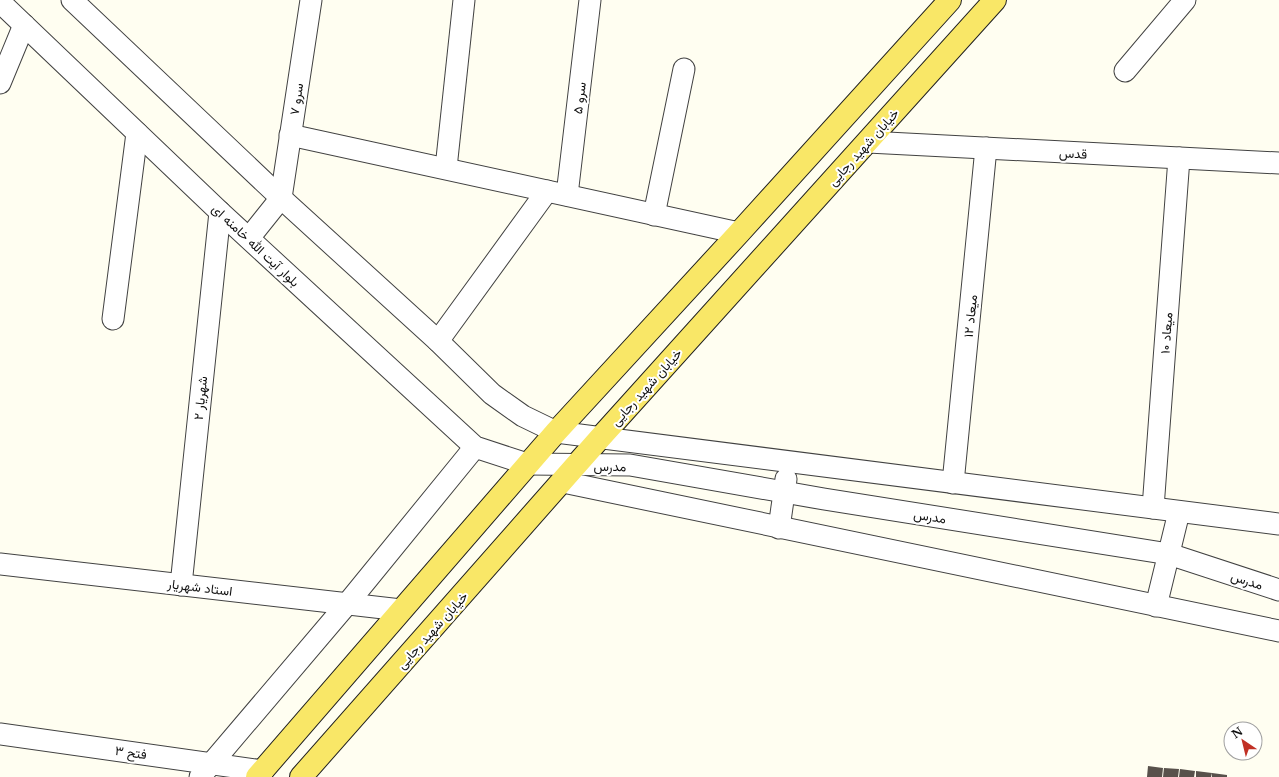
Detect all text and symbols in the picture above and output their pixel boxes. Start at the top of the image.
street label: سرو ۵ [569,81,590,115]
street label: سرو ۷ [286,82,307,116]
street label: خیابان شهید رجایی [824,105,903,190]
street label: قدس [1058,144,1088,163]
street label: بلوار آیت الله خامنه ای [208,200,303,291]
street label: میعاد ۱۲ [960,294,981,338]
street label: میعاد ۱۰ [1157,312,1176,354]
street label: خیابان شهید رجایی [607,345,686,430]
street label: شهریار ۲ [190,375,211,421]
street label: مدرس [594,458,627,475]
street label: مدرس [912,506,947,527]
street label: مدرس [1229,567,1265,594]
street label: استاد شهریار [166,575,233,600]
street label: خیابان شهید رجایی [393,588,472,673]
north arrow [1223,721,1263,761]
text: N [1229,724,1246,742]
street label: فتح ۳ [114,742,148,764]

